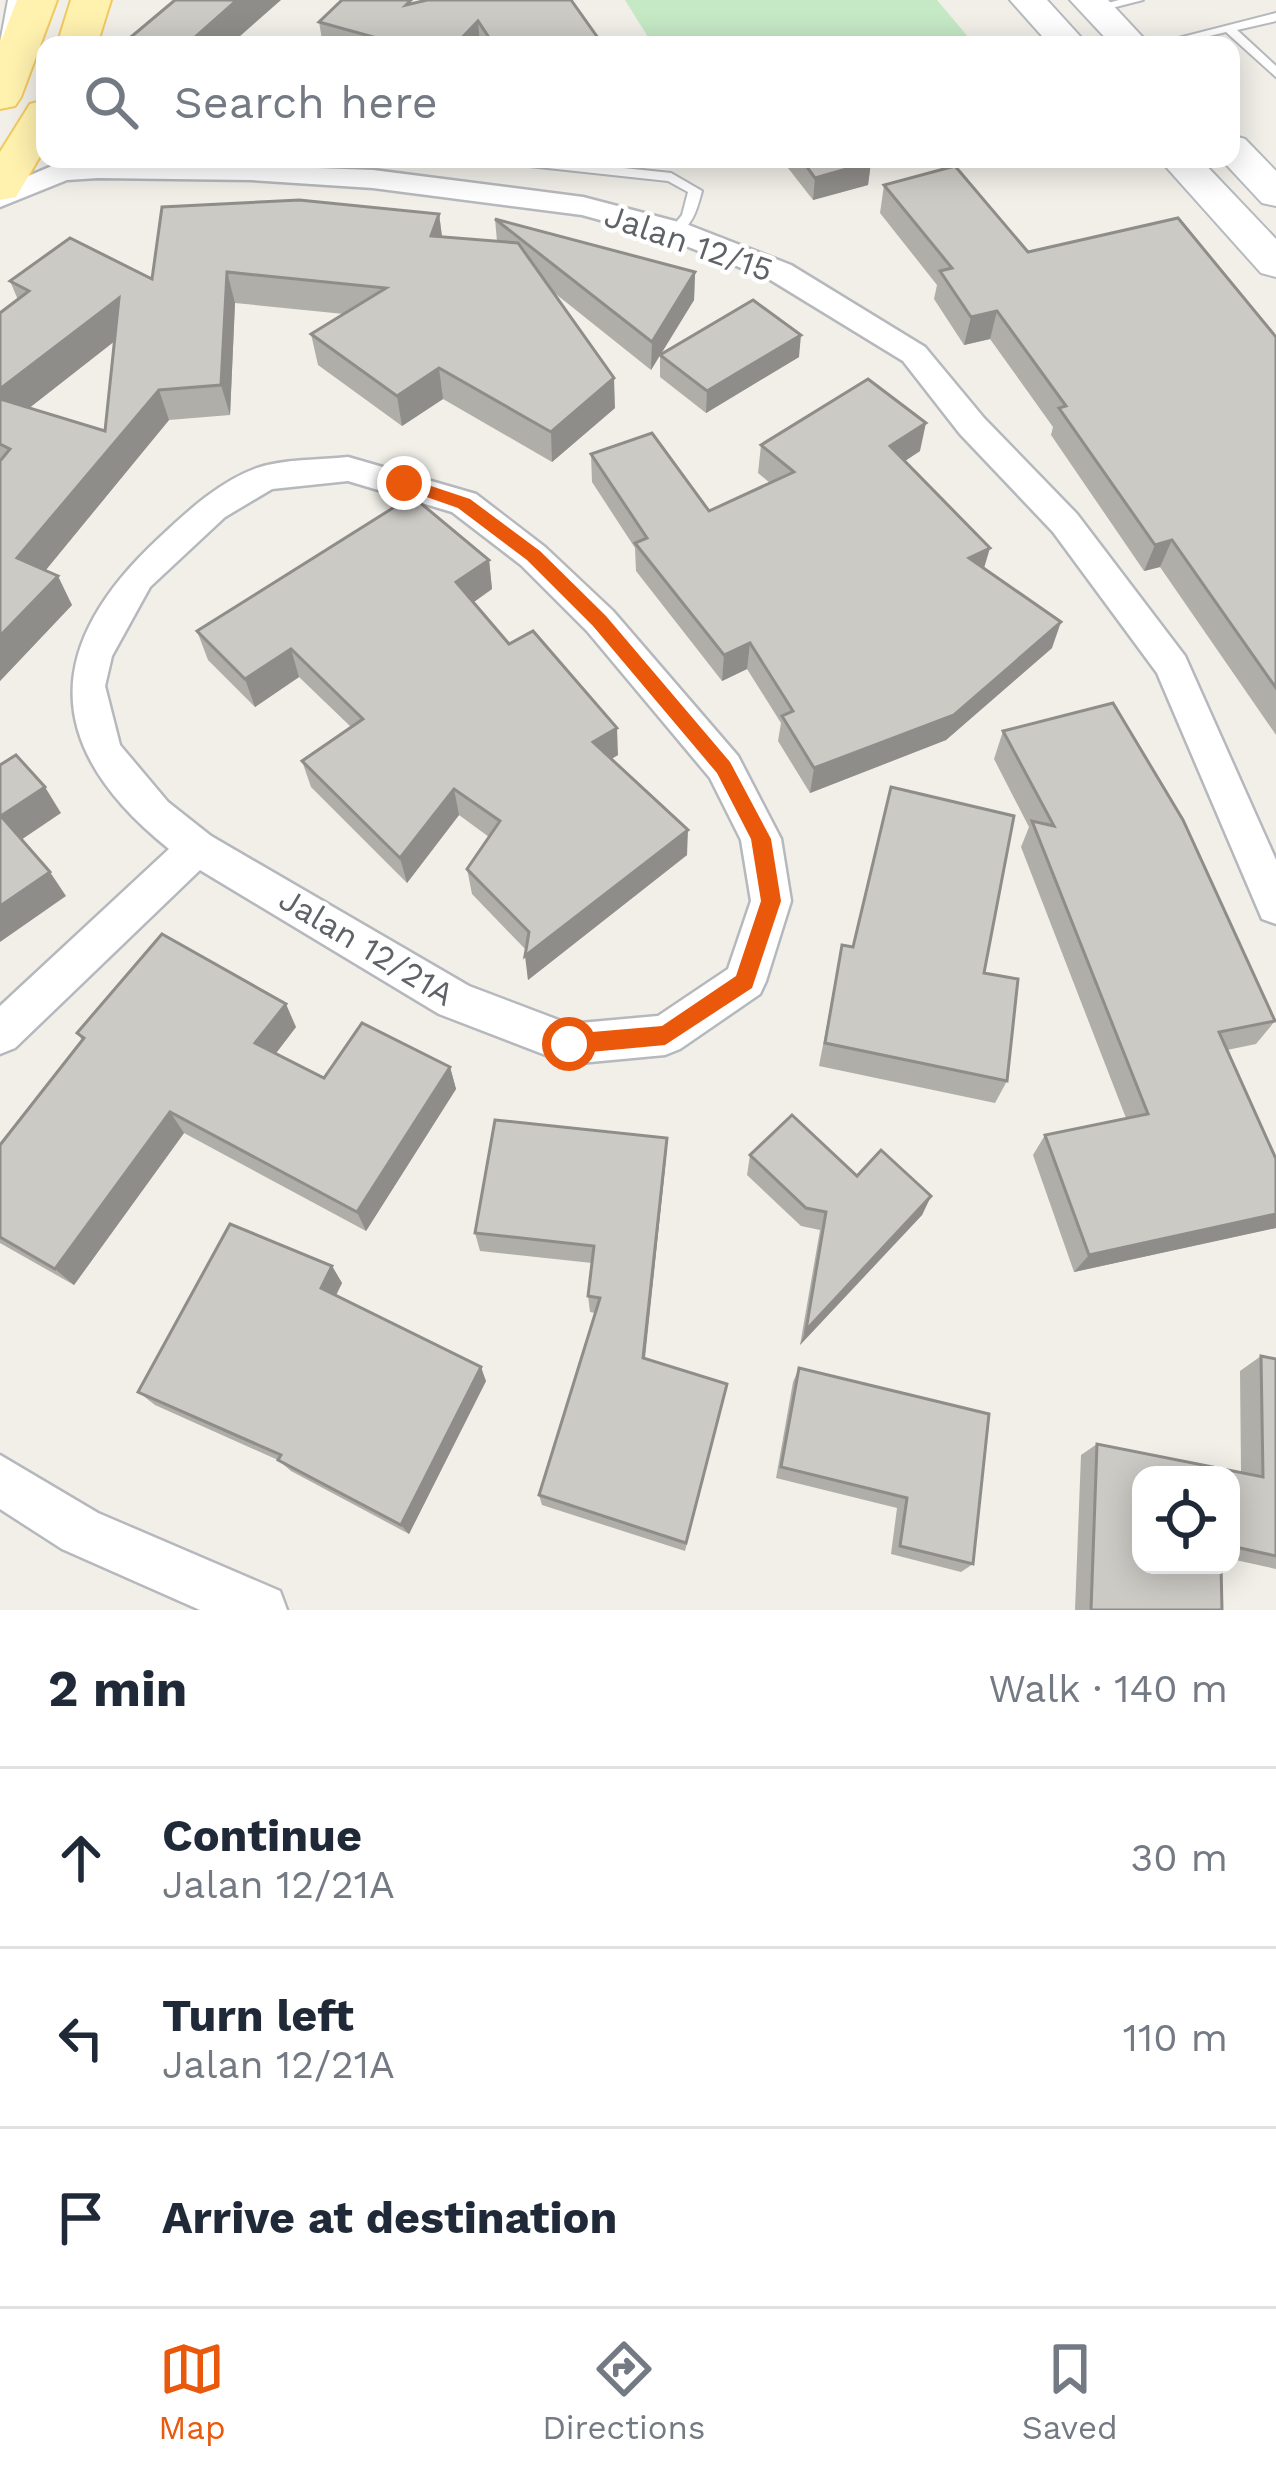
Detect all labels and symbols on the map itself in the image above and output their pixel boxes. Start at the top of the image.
street label: Jalan 12/15 [600,196,778,289]
route end [377,456,431,510]
street label: Jalan 12/21A [272,879,461,1014]
route start [542,1017,596,1071]

